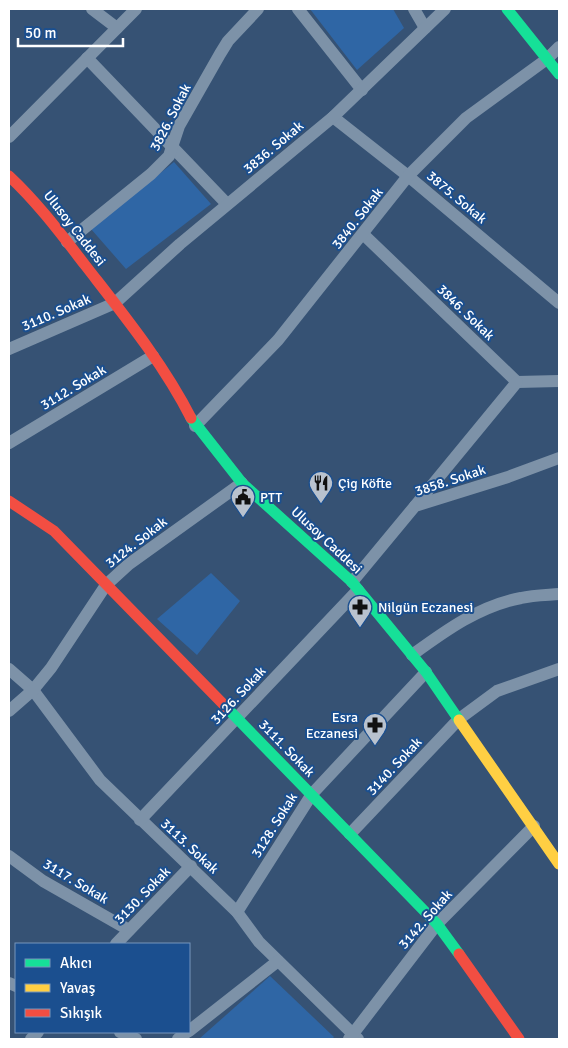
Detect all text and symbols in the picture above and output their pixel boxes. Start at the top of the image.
scale bar [18,15,122,47]
text: 50 m [25,24,56,42]
street label: 3826. Sokak [146,81,195,154]
street label: 3836. Sokak [240,117,307,177]
street label: 3875. Sokak [423,167,490,227]
street label: 3840. Sokak [328,184,387,252]
street label: Ulusoy Caddesi [40,187,109,269]
street label: 3846. Sokak [433,281,498,344]
street label: 3110. Sokak [19,290,93,335]
street label: 3112. Sokak [38,361,109,414]
street label: 3858. Sokak [413,461,488,500]
restaurant icon: Çig Köfte [308,470,334,504]
place label: Çig Köfte [338,475,392,492]
public building icon: PTT [230,484,256,518]
place label: PTT [260,489,282,506]
street label: Ulusoy Caddesi [288,503,366,578]
street label: 3124. Sokak [102,513,170,572]
pharmacy icon: Nilgün Eczanesi [347,594,373,628]
place label: Nilgün Eczanesi [378,599,473,616]
street label: 3126. Sokak [207,663,270,728]
place label: Esra Eczanesi [306,709,358,742]
pharmacy icon: Esra Eczanesi [362,712,388,746]
street label: 3111. Sokak [255,716,318,781]
street label: 3140. Sokak [363,734,426,799]
street label: 3128. Sokak [248,790,301,861]
street label: 3113. Sokak [157,815,222,878]
street label: 3117. Sokak [40,855,111,908]
street label: 3130. Sokak [111,863,174,928]
street label: 3142. Sokak [395,886,456,953]
legend [15,943,190,1033]
text: Akıcı [60,954,92,972]
text: Yavaş [60,979,96,997]
text: Sıkışık [60,1004,103,1022]

